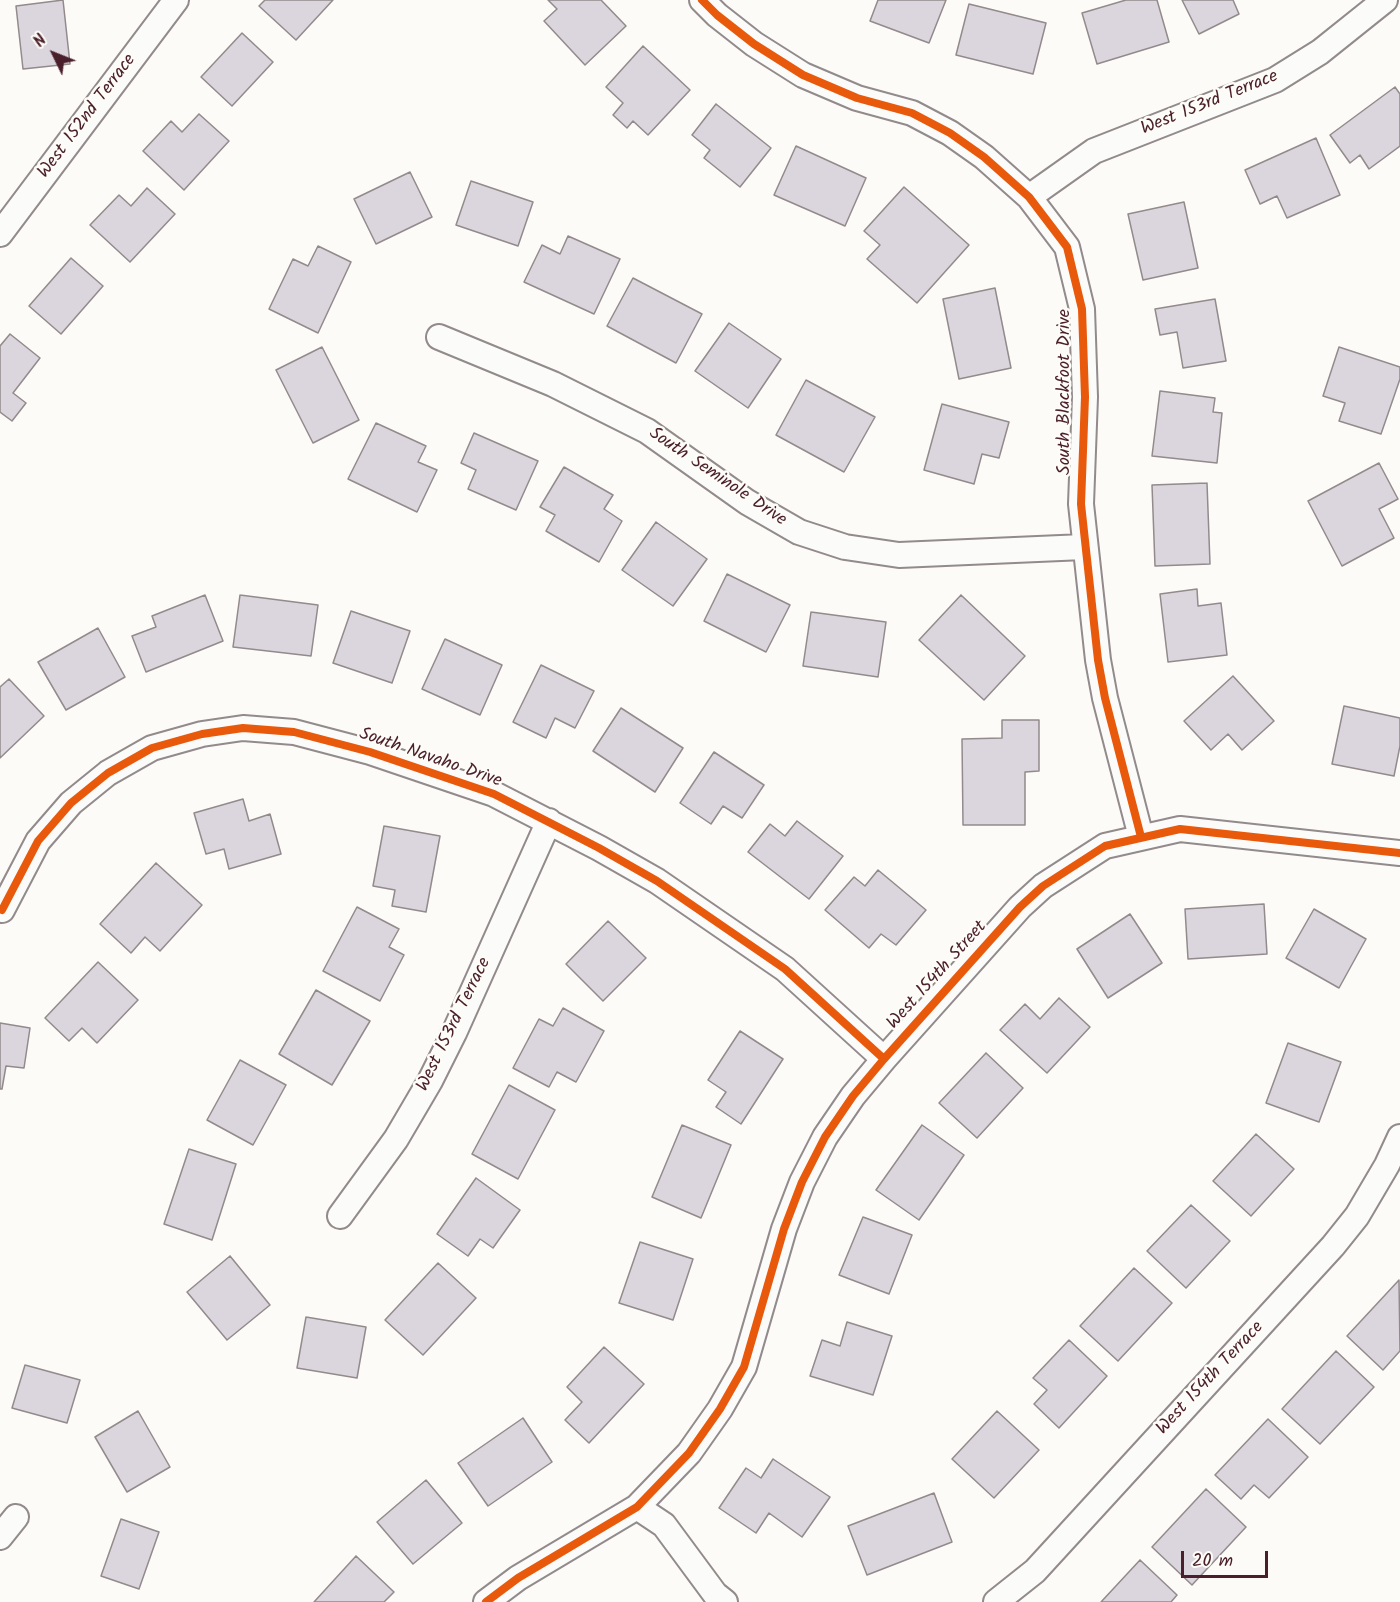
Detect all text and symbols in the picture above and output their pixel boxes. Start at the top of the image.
north arrow [24,24,84,84]
text: N [28,29,53,54]
street label: West 152nd Terrace [34,51,142,183]
street label: West 153rd Terrace [1138,67,1282,141]
street label: South Blackfoot Drive [1055,309,1077,475]
street label: South Seminole Drive [644,424,790,532]
street label: South Navaho Drive [356,724,504,794]
street label: West 154th Street [884,917,992,1035]
street label: West 153rd Terrace [413,955,497,1095]
street label: West 154th Terrace [1153,1318,1269,1440]
scale bar [1184,1539,1271,1577]
text: 20 m [1192,1547,1233,1576]

